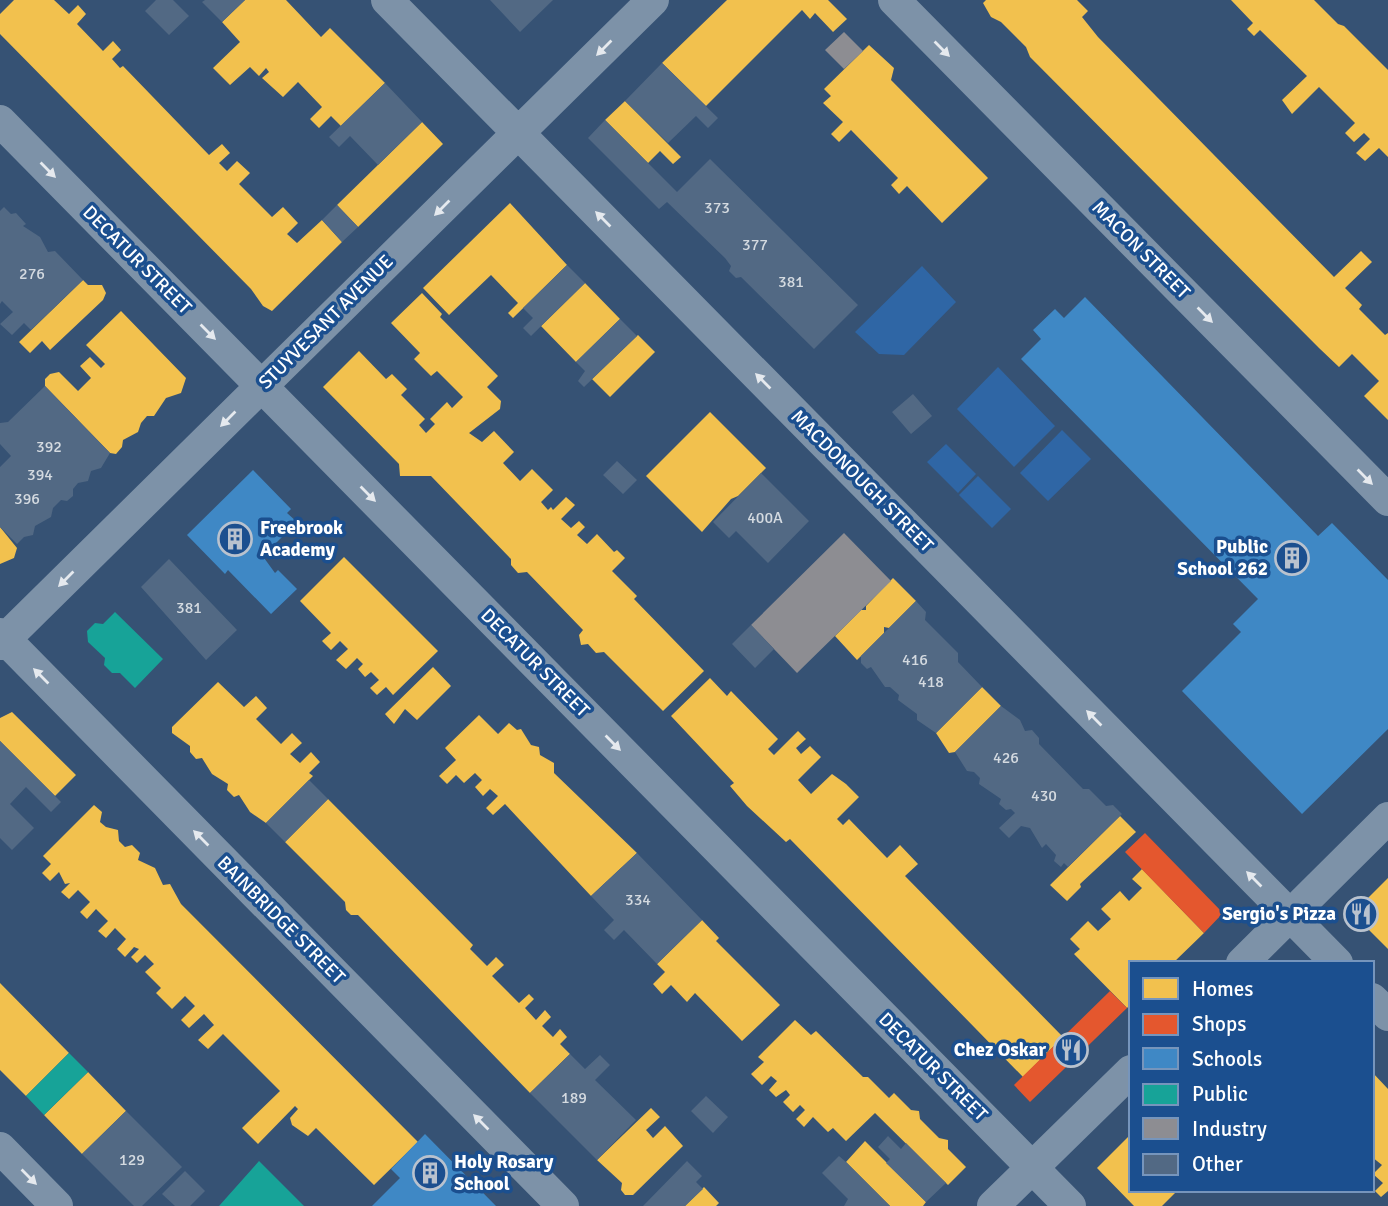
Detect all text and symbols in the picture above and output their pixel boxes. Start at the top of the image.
one-way arrow [596,40,612,56]
one-way arrow [933,40,950,57]
one-way arrow [40,162,56,178]
street label: MACON STREET [1087,196,1196,305]
house number: 373 [704,198,730,218]
one-way arrow [434,199,451,215]
street label: DECATUR STREET [78,201,197,320]
one-way arrow [596,211,612,228]
house number: 377 [742,235,768,255]
street label: STUYVESANT AVENUE [254,250,398,394]
house number: 276 [19,264,45,284]
house number: 381 [778,272,804,292]
one-way arrow [1197,307,1213,323]
one-way arrow [199,323,215,340]
one-way arrow [755,373,771,390]
street label: MACDONOUGH STREET [786,405,939,558]
one-way arrow [220,410,236,427]
house number: 392 [36,437,62,457]
house number: 394 [27,465,53,485]
one-way arrow [1356,468,1373,485]
one-way arrow [359,485,376,502]
house number: 396 [14,489,40,509]
house number: 400A [747,508,783,528]
place label: Freebrook Academy [260,516,343,562]
building icon: Freebrook Academy [216,520,254,558]
place label: Public School 262 [1177,535,1268,581]
building icon: Public School 262 [1273,539,1311,577]
one-way arrow [58,571,74,587]
house number: 381 [176,598,202,618]
street label: DECATUR STREET [476,604,595,723]
house number: 416 [902,650,928,670]
one-way arrow [33,668,49,684]
house number: 418 [918,672,944,692]
one-way arrow [1086,709,1103,726]
one-way arrow [605,734,621,751]
house number: 426 [993,748,1019,768]
house number: 430 [1031,786,1057,806]
one-way arrow [193,830,209,847]
street label: BAINBRIDGE STREET [212,851,350,989]
one-way arrow [1246,871,1263,888]
house number: 334 [625,890,651,910]
restaurant icon: Sergio's Pizza [1342,895,1380,933]
place label: Sergio's Pizza [1222,902,1336,926]
legend [1129,961,1374,1192]
text: Homes [1192,976,1254,1002]
street label: DECATUR STREET [874,1008,993,1127]
text: Shops [1192,1011,1246,1037]
restaurant icon: Chez Oskar [1052,1031,1090,1069]
place label: Chez Oskar [954,1038,1046,1062]
text: Schools [1192,1046,1262,1072]
text: Public [1192,1081,1248,1107]
house number: 189 [561,1088,587,1108]
one-way arrow [472,1114,489,1131]
text: Industry [1192,1116,1267,1142]
house number: 129 [119,1150,145,1170]
place label: Holy Rosary School [454,1150,554,1196]
text: Other [1192,1151,1243,1177]
building icon: Holy Rosary School [411,1154,449,1192]
one-way arrow [20,1168,36,1185]

